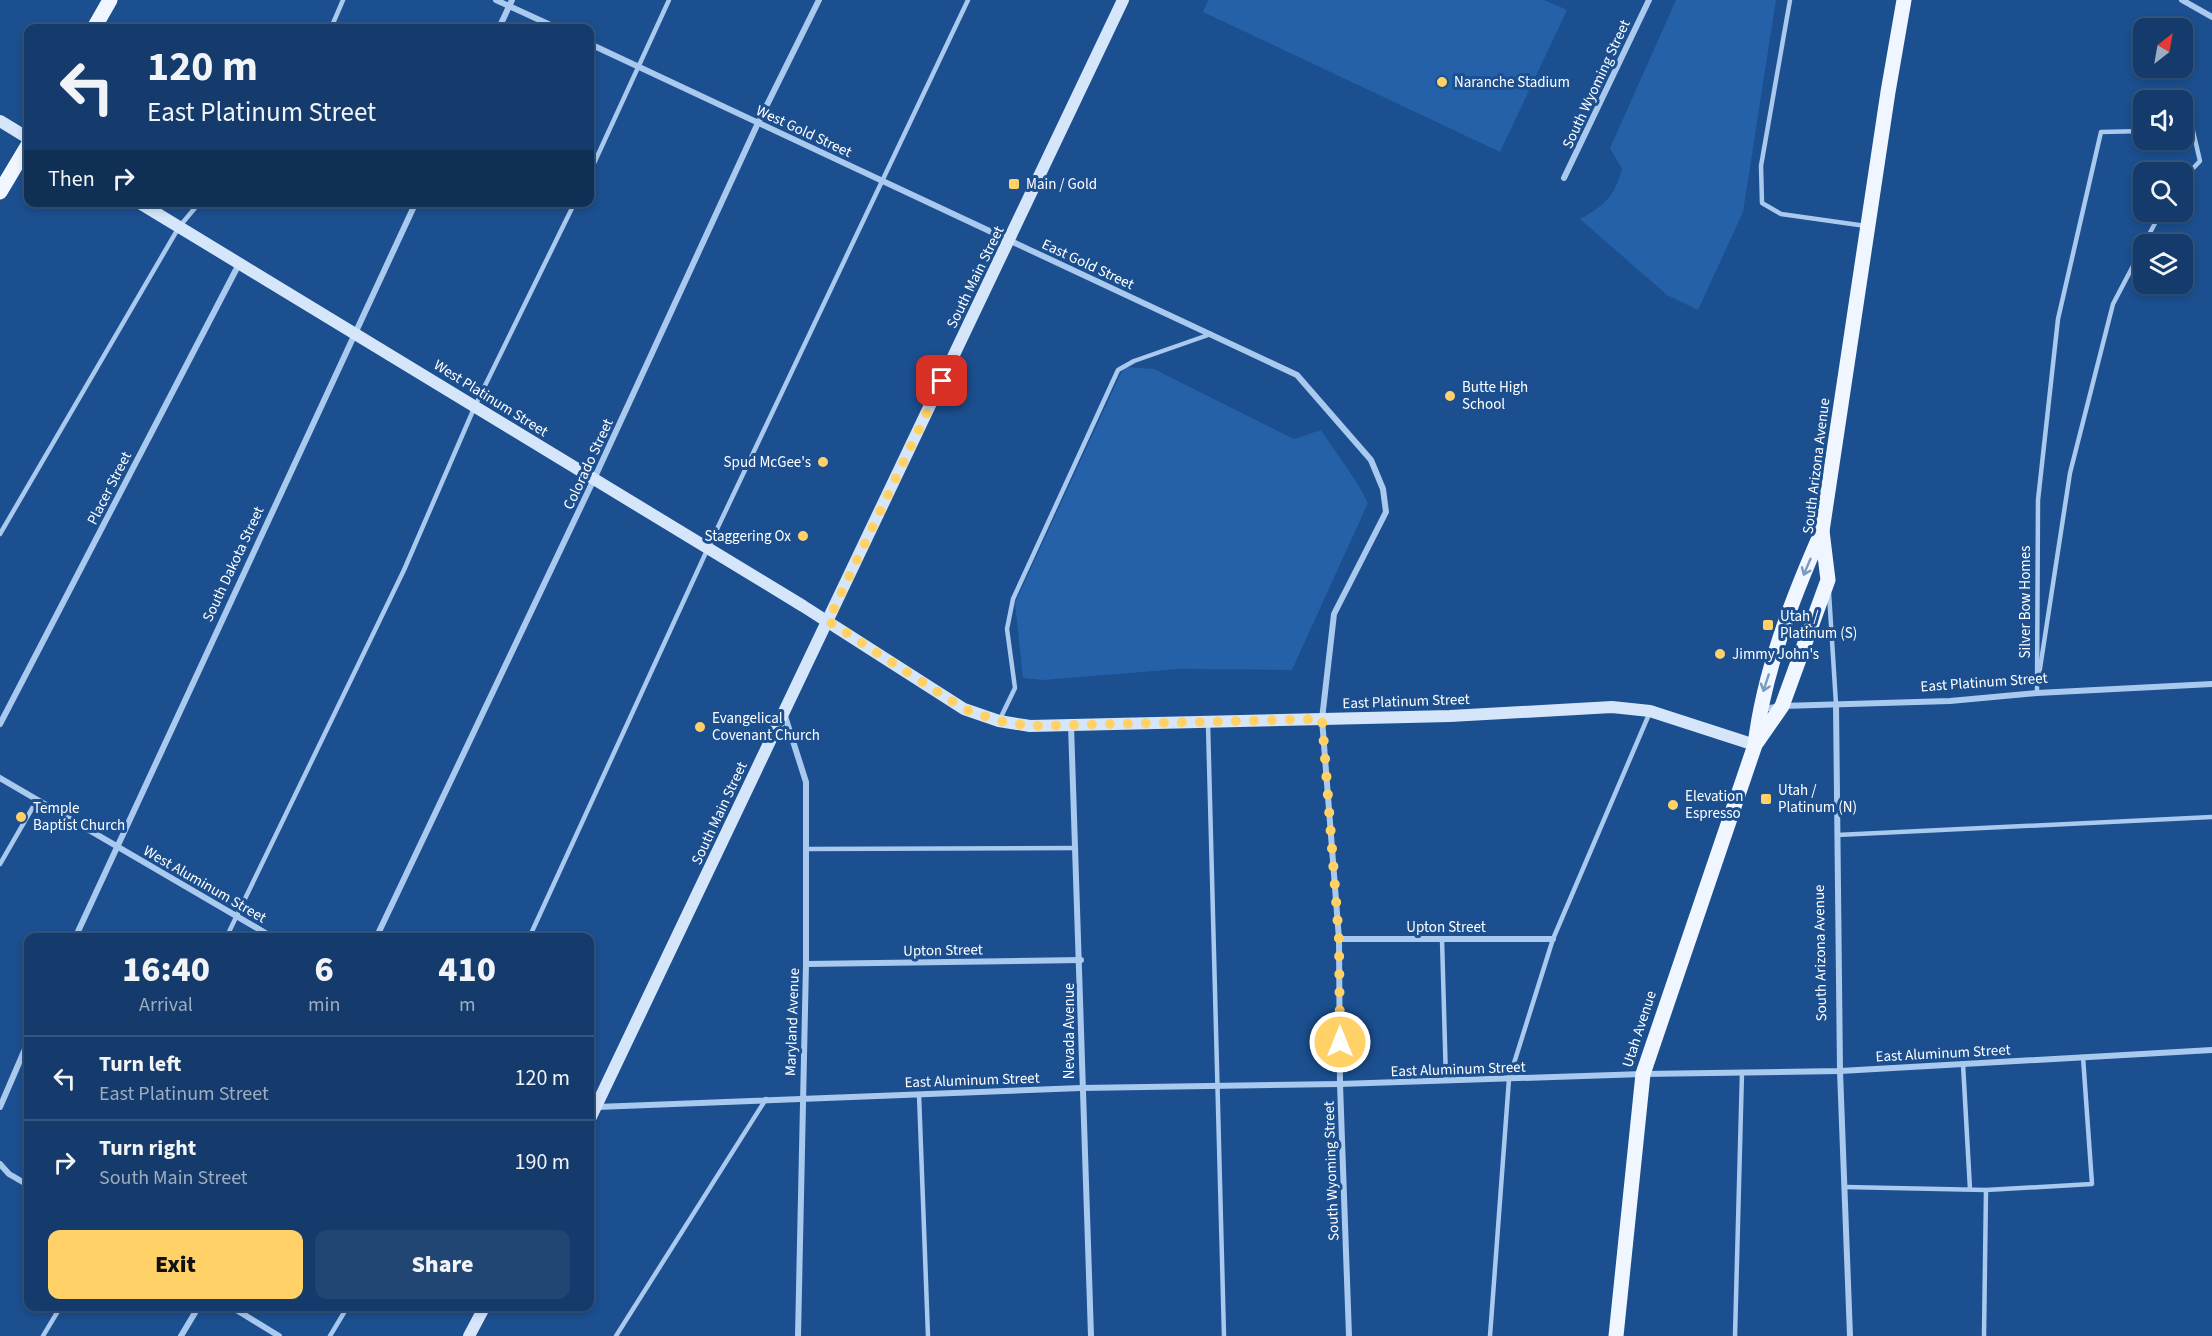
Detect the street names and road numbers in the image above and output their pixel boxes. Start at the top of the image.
street label: South Wyoming Street [1557,16,1636,152]
street label: West Gold Street [752,100,855,163]
street label: South Main Street [942,223,1009,332]
street label: East Gold Street [1038,234,1137,295]
street label: West Platinum Street [430,355,552,442]
street label: South Arizona Avenue [1798,397,1835,535]
street label: Colorado Street [558,415,619,513]
street label: Placer Street [82,448,137,528]
street label: South Dakota Street [197,503,269,625]
street label: Silver Bow Homes [2015,546,2036,658]
street label: East Platinum Street [1920,668,2048,697]
street label: East Platinum Street [1342,689,1470,714]
street label: South Main Street [686,758,753,868]
street label: West Aluminum Street [139,841,270,928]
street label: South Arizona Avenue [1809,884,1832,1022]
street label: Upton Street [1406,917,1486,938]
street label: Upton Street [903,939,983,962]
street label: Maryland Avenue [780,968,805,1076]
street label: Nevada Avenue [1059,983,1080,1079]
street label: Utah Avenue [1617,988,1662,1070]
street label: East Aluminum Street [1875,1039,2011,1068]
street label: East Aluminum Street [1390,1057,1526,1082]
street label: East Aluminum Street [904,1068,1040,1093]
street label: South Wyoming Street [1319,1101,1344,1241]

